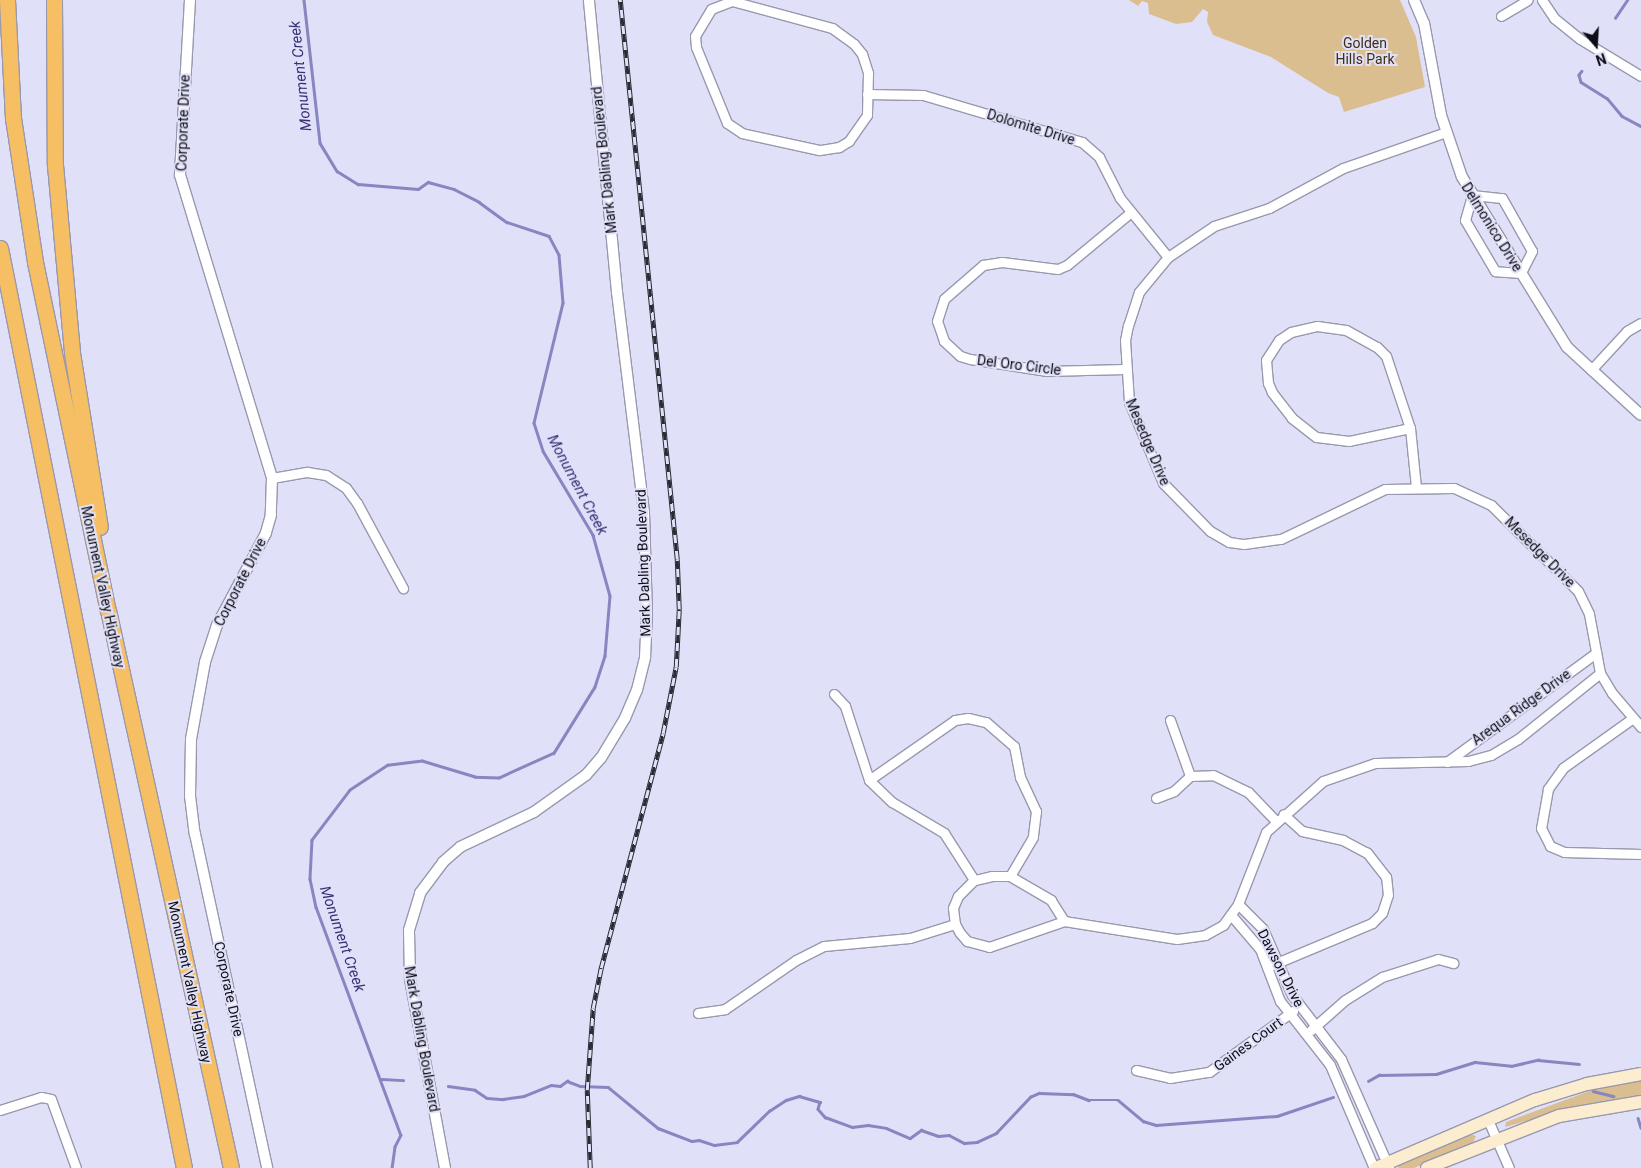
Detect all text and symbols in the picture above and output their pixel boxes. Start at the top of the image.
water label: Monument Creek [286,20,316,132]
north arrow [1571,20,1621,70]
park label: Golden Hills Park [1335,35,1395,68]
text: N [1594,50,1608,68]
street label: Corporate Drive [173,74,193,172]
street label: Mark Dabling Boulevard [588,86,620,234]
street label: Dolomite Drive [985,106,1077,148]
street label: Delmonico Drive [1458,179,1526,275]
street label: Del Oro Circle [976,352,1062,378]
street label: Mesedge Drive [1122,396,1174,488]
water label: Monument Creek [543,432,611,538]
street label: Mark Dabling Boulevard [632,489,654,637]
street label: Monument Valley Highway [78,504,128,670]
street label: Mesedge Drive [1501,513,1579,591]
street label: Corporate Drive [211,535,269,629]
street label: Arequa Ridge Drive [1468,666,1574,748]
water label: Monument Creek [315,884,369,994]
street label: Monument Valley Highway [165,899,215,1065]
street label: Dawson Drive [1254,926,1308,1010]
street label: Corporate Drive [211,940,247,1038]
street label: Mark Dabling Boulevard [401,965,443,1113]
street label: Gaines Court [1210,1013,1286,1075]

